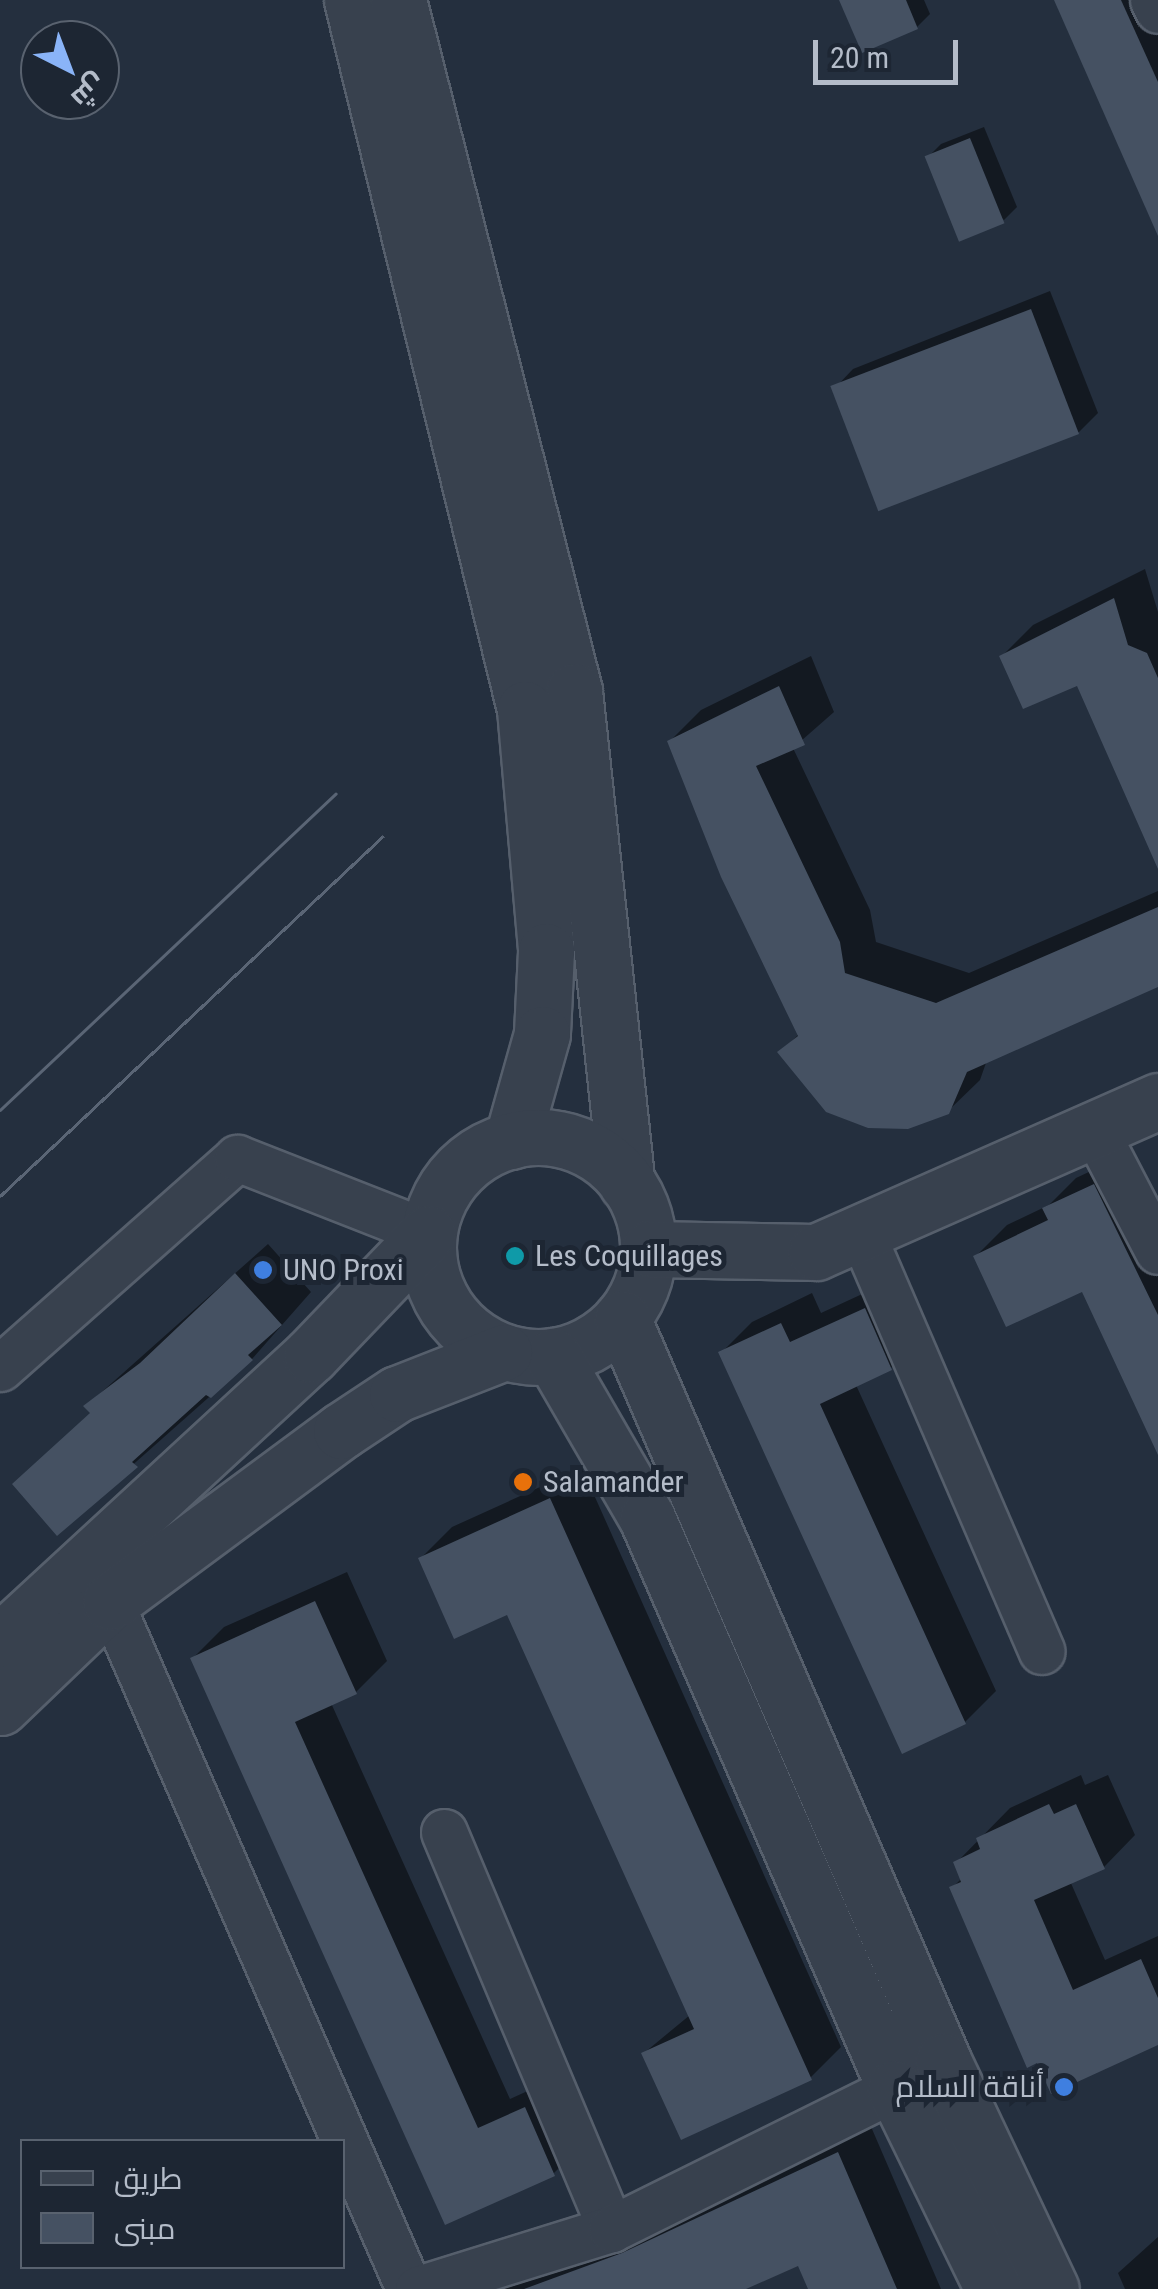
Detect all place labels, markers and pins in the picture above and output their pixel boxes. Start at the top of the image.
place label: Les Coquillages [535,1238,723,1274]
marker: Les Coquillages [504,1245,526,1267]
place label: UNO Proxi [283,1252,404,1288]
marker: UNO Proxi [252,1259,274,1281]
place label: Salamander [543,1464,684,1500]
marker: Salamander [512,1471,534,1493]
place label: أناقة السلام [896,2069,1044,2105]
marker: أناقة السلام [1053,2076,1075,2098]

